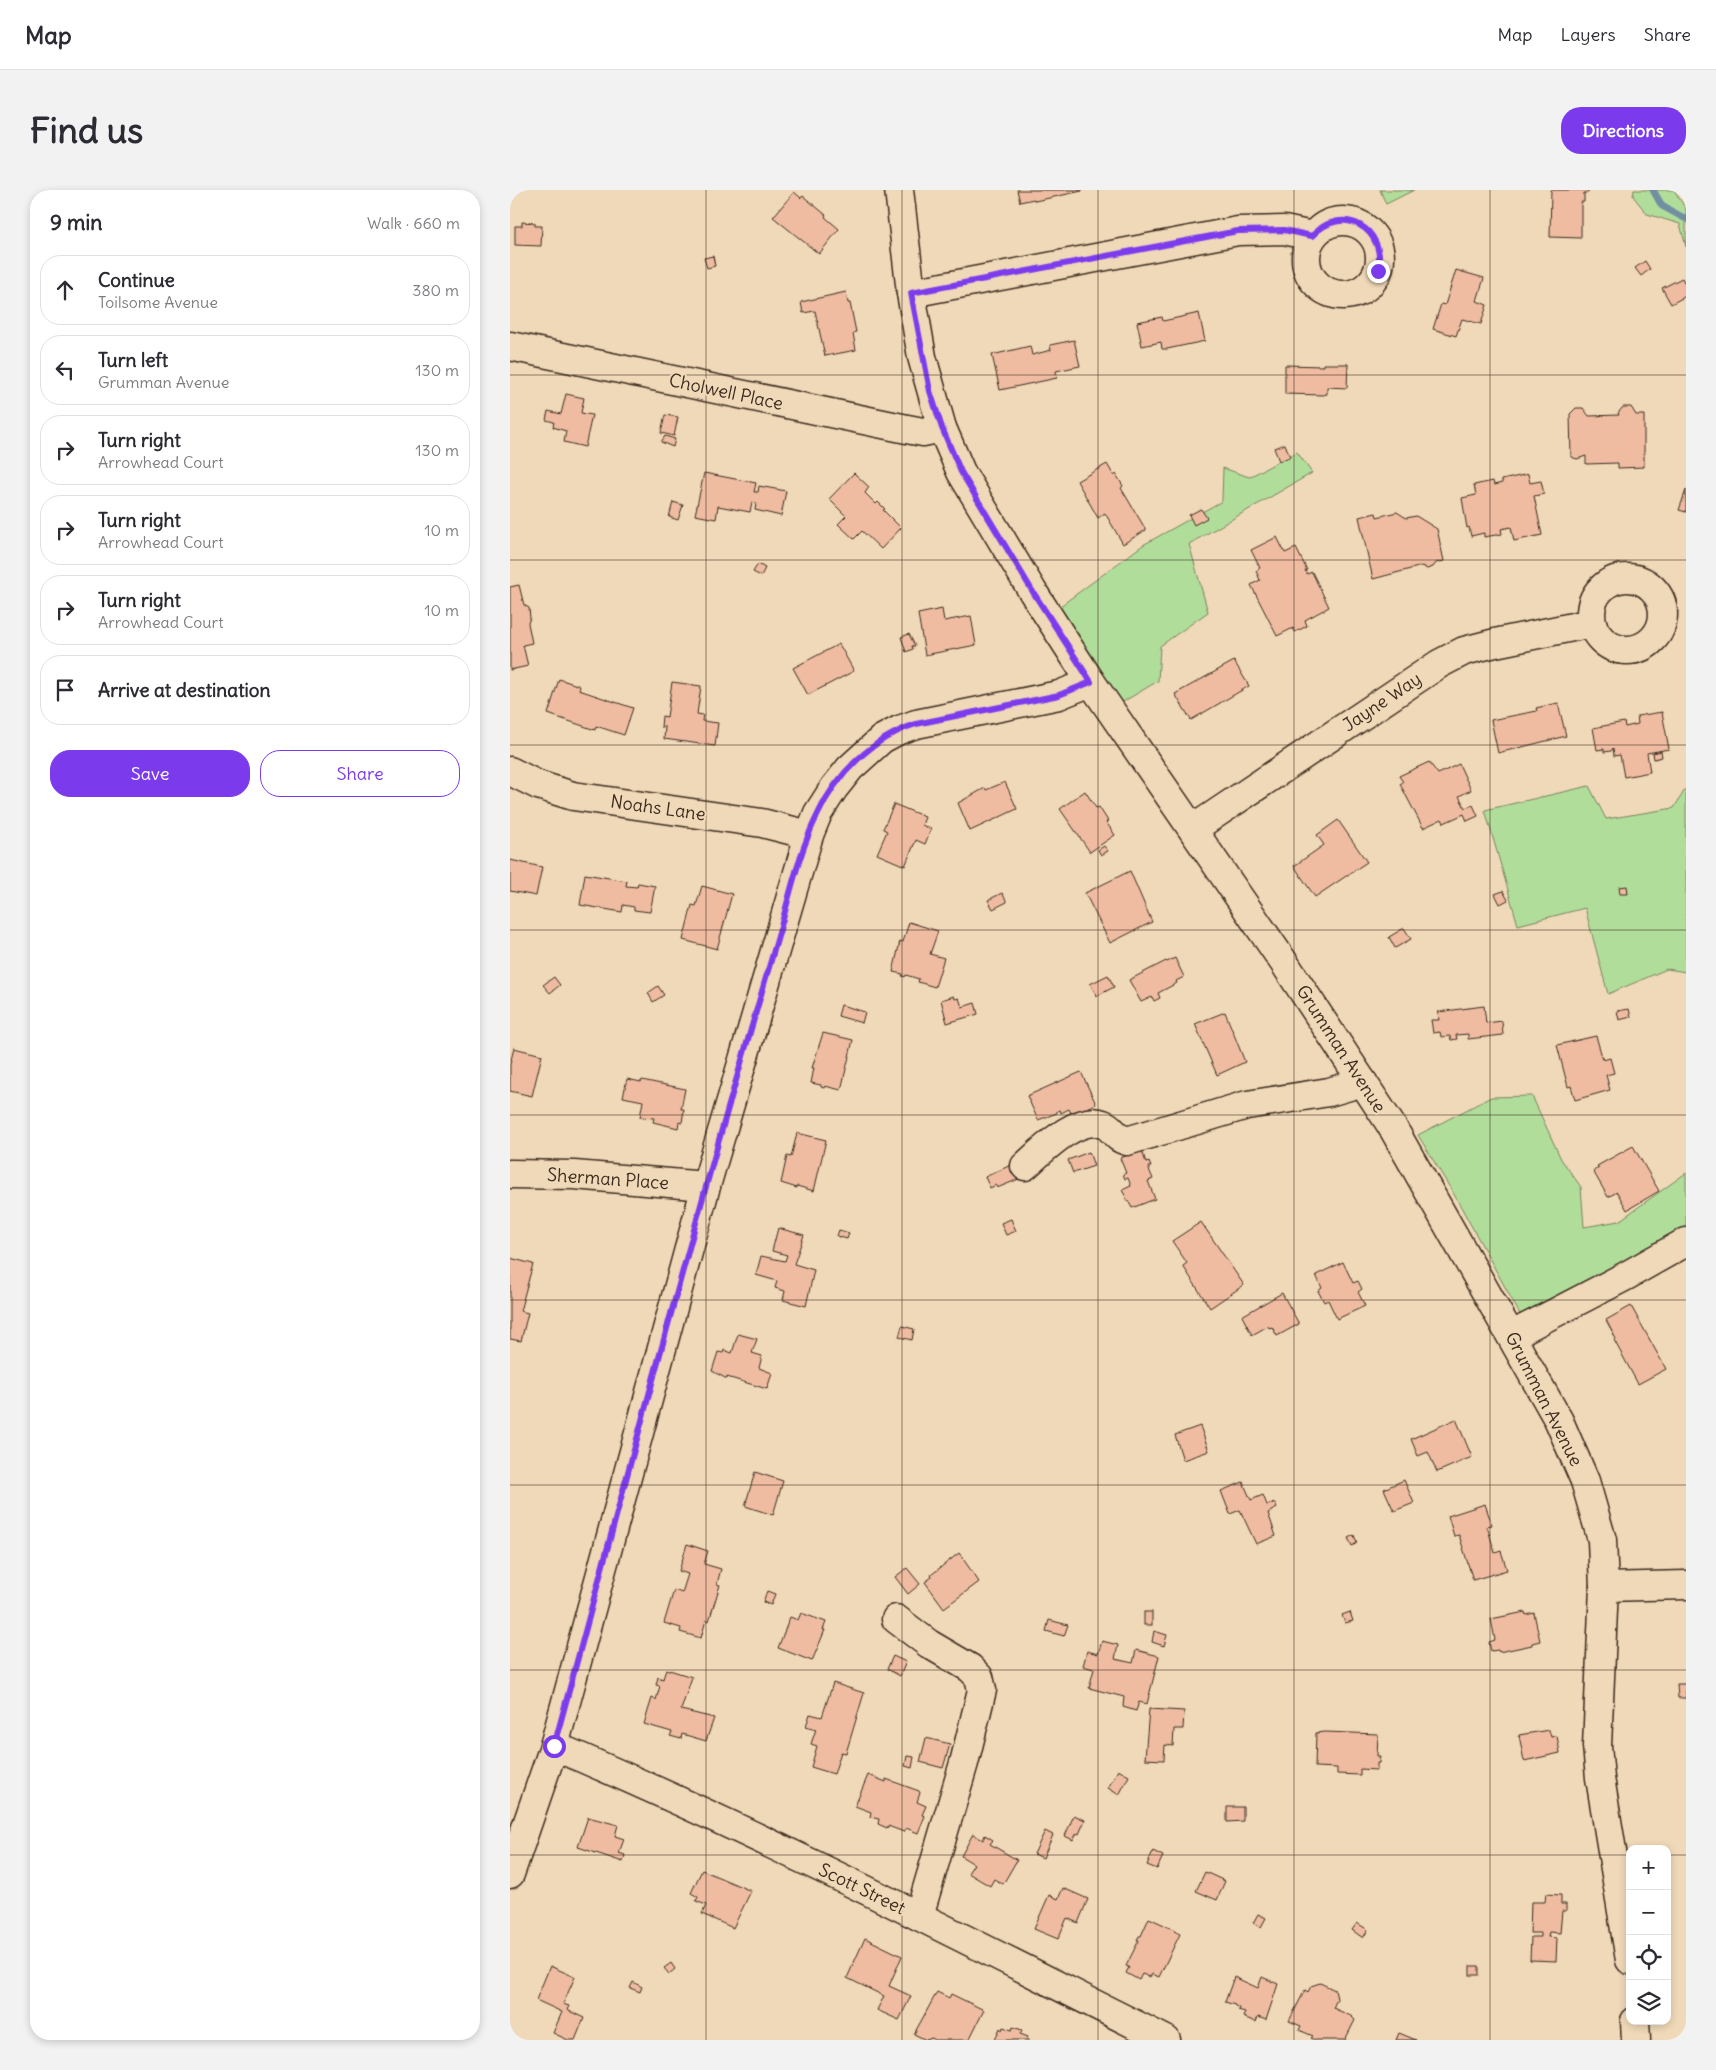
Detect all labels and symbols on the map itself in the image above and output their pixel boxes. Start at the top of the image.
route end [1367,260,1390,283]
street label: Cholwell Place [667,368,785,415]
street label: Jayne Way [1338,667,1426,736]
street label: Noahs Lane [609,789,707,826]
street label: Grumman Avenue [1292,981,1391,1117]
street label: Sherman Place [546,1163,670,1194]
street label: Grumman Avenue [1501,1328,1588,1470]
route start [543,1735,566,1758]
street label: Scott Street [815,1858,909,1919]

